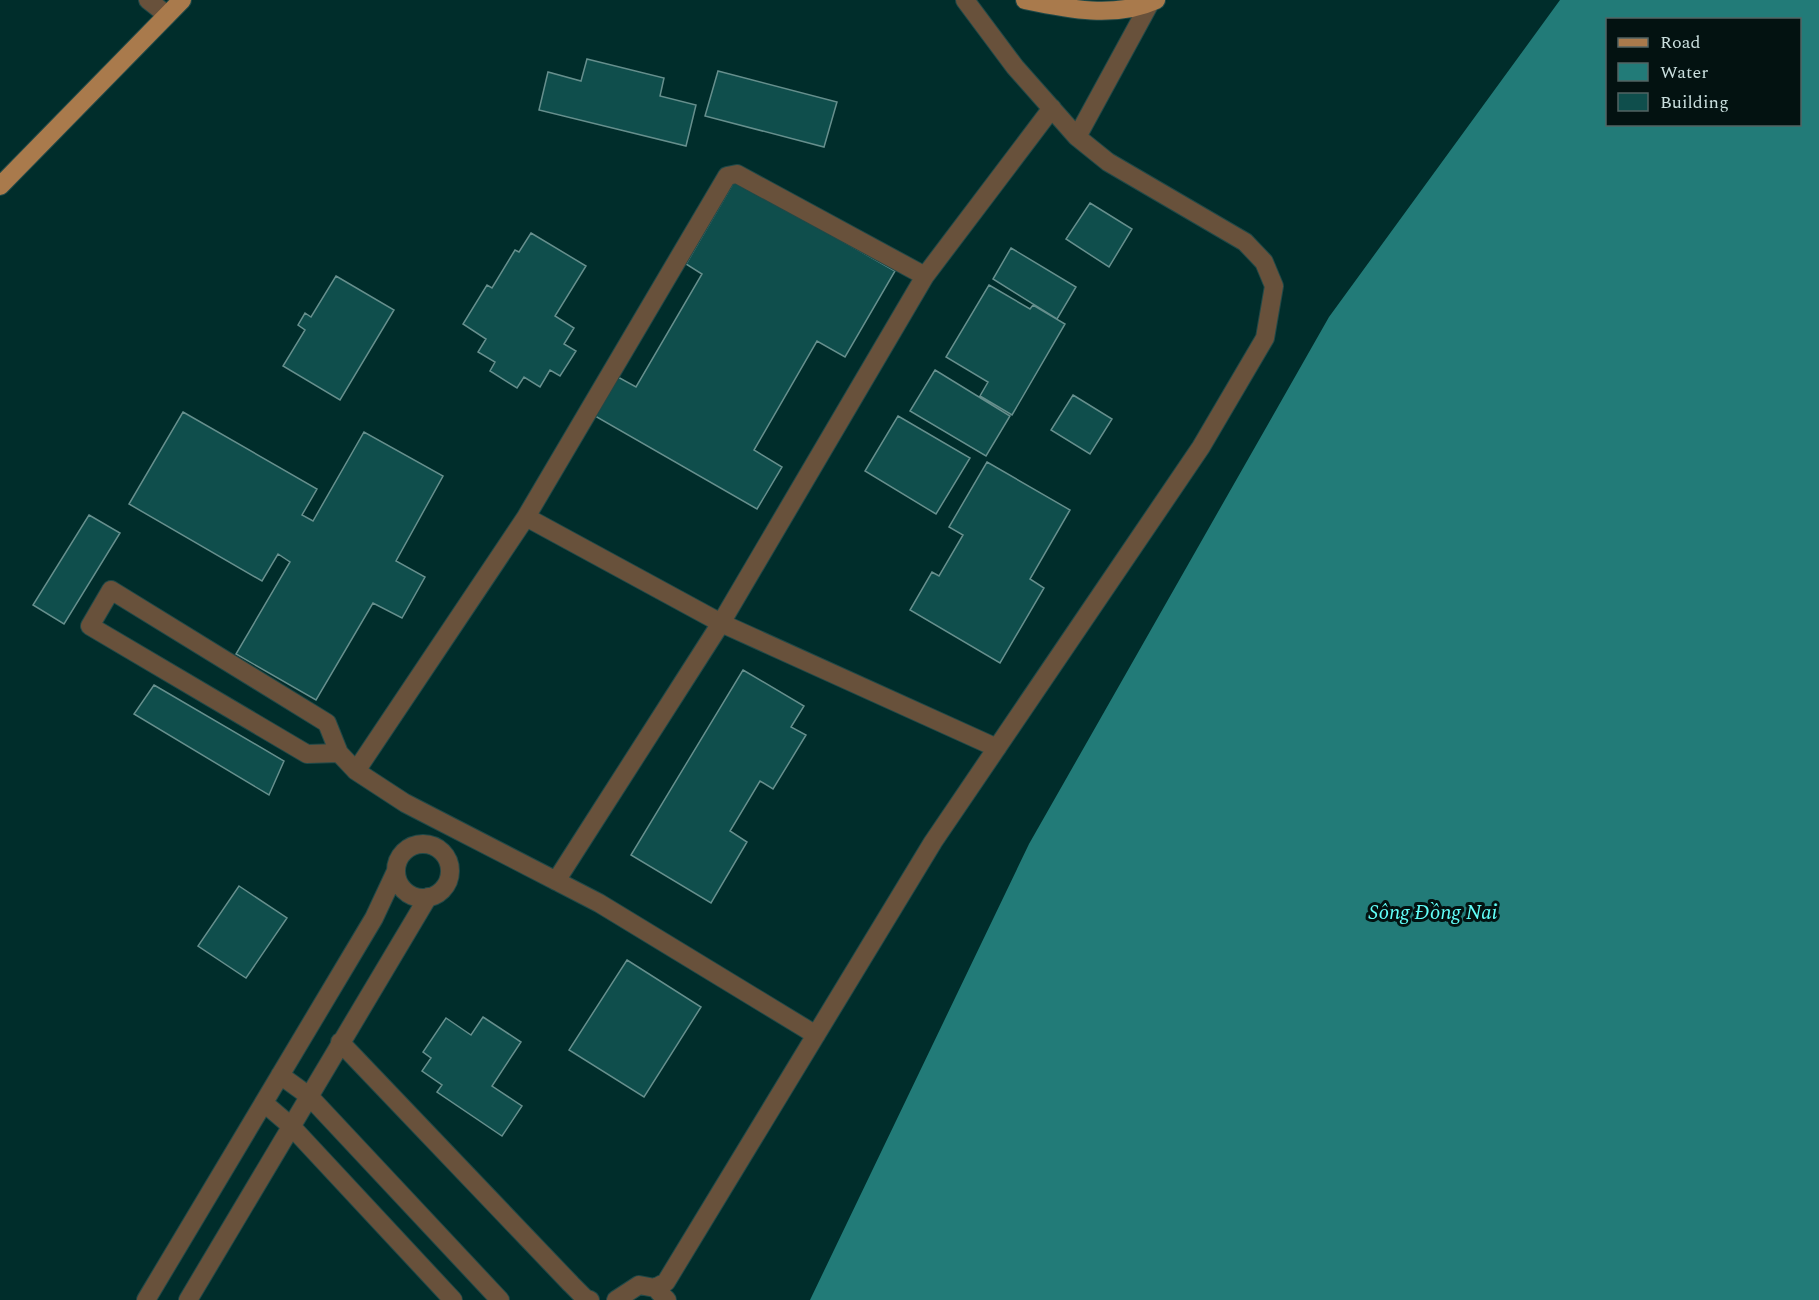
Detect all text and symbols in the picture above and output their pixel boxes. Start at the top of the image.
legend [1606,18,1801,126]
text: Road [1660,29,1701,56]
text: Water [1660,59,1708,86]
text: Building [1660,89,1729,116]
water label: Sông Đồng Nai [1368,897,1498,929]

